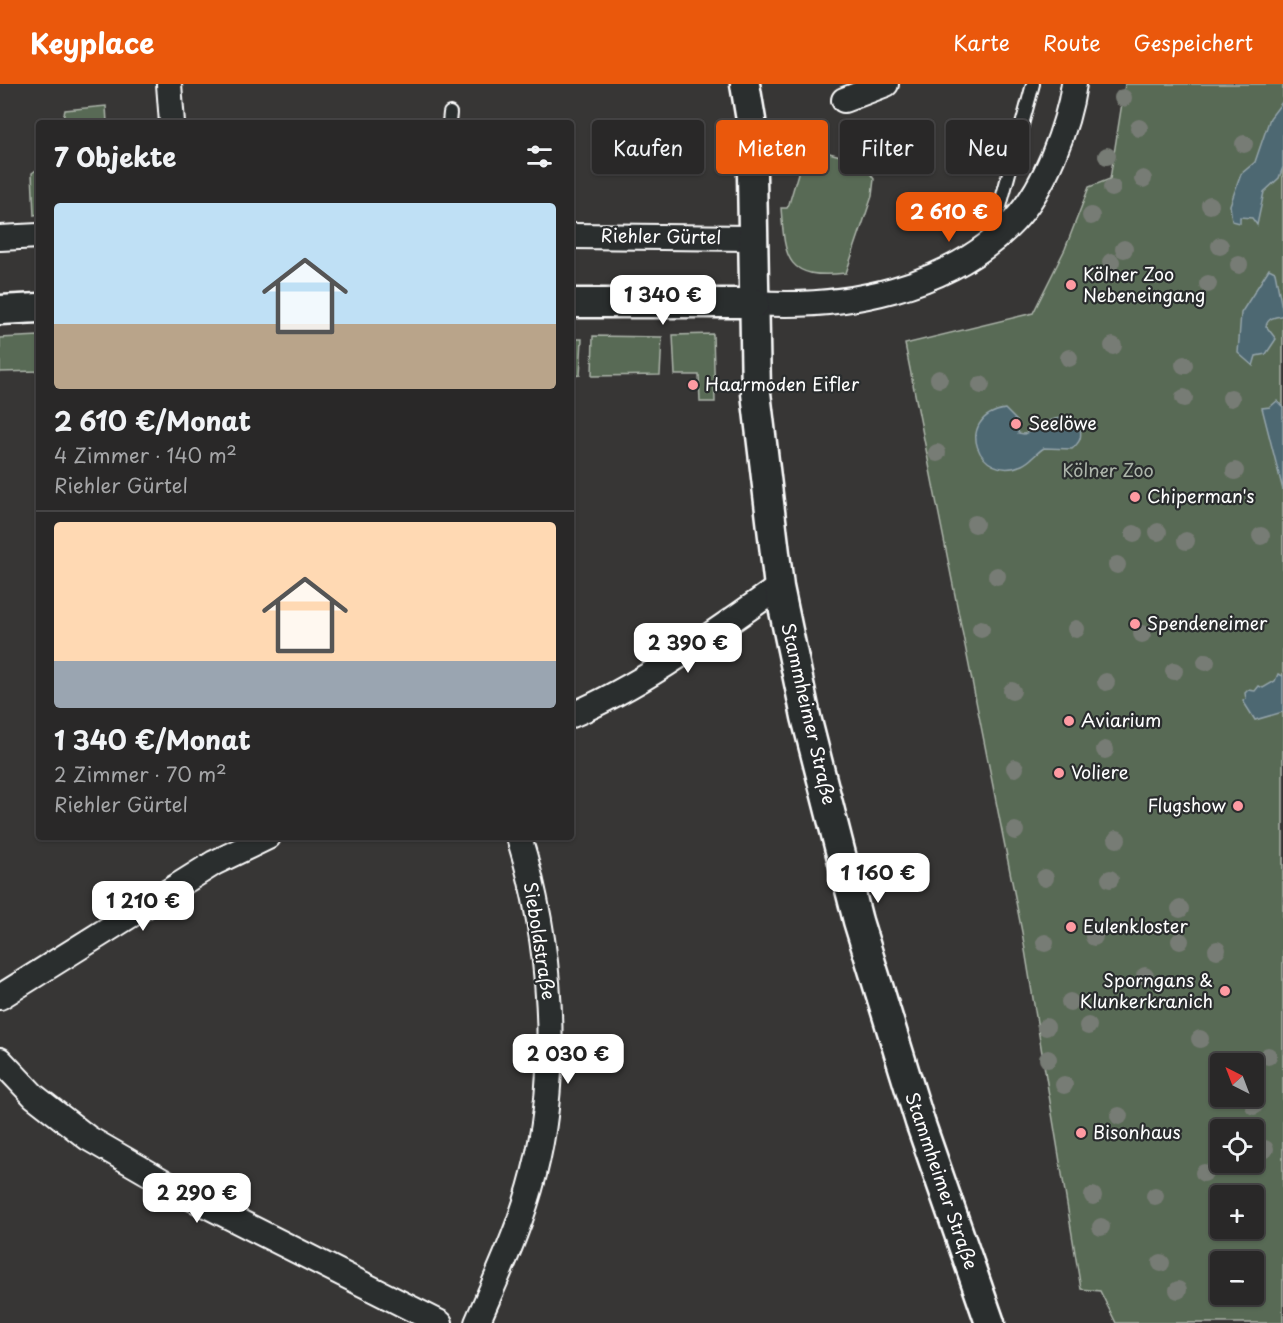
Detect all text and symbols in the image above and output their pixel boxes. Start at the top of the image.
text: Keyplace [30,21,155,64]
text: Karte [953,26,1010,58]
text: Route [1043,26,1101,58]
text: Gespeichert [1134,26,1253,58]
chip: Kaufen [592,120,704,174]
chip: Mieten [716,120,828,174]
chip: Filter [840,120,934,174]
chip: Neu [946,120,1029,174]
text: 7 Objekte [54,137,176,176]
icon: filters [523,140,556,173]
pin: 2 610 € [894,192,1004,243]
text: 2 610 € [910,196,988,226]
street label: Riehler Gürtel [601,221,722,250]
icon: home [251,242,359,350]
place label: Kölner Zoo Nebeneingang [1083,260,1206,308]
pin: 1 340 € [608,275,718,326]
marker: Kölner Zoo Nebeneingang [1064,278,1078,292]
text: 1 340 € [624,279,702,309]
place label: Haarmoden Eifler [705,370,860,397]
marker: Haarmoden Eifler [686,378,700,392]
text: 2 610 €/Monat [54,401,251,440]
place label: Seelöwe [1028,409,1097,436]
marker: Seelöwe [1009,417,1023,431]
text: 4 Zimmer · 140 m² [54,440,237,470]
park label: Kölner Zoo [1062,456,1154,483]
text: Riehler Gürtel [54,470,188,500]
place label: Chiperman's [1147,482,1255,509]
marker: Chiperman's [1128,490,1142,504]
icon: home [251,561,359,669]
place label: Spendeneimer [1147,609,1268,636]
marker: Spendeneimer [1128,617,1142,631]
street label: Stammheimer Straße [775,620,844,807]
pin: 2 390 € [633,623,743,674]
text: 2 390 € [648,627,728,657]
place label: Aviarium [1081,706,1161,733]
marker: Aviarium [1062,714,1076,728]
text: 1 340 €/Monat [54,720,251,759]
place label: Voliere [1071,758,1129,785]
text: 2 Zimmer · 70 m² [54,759,227,789]
marker: Voliere [1052,766,1066,780]
text: Riehler Gürtel [54,789,188,819]
place label: Flugshow [1147,791,1226,818]
marker: Flugshow [1231,799,1245,813]
pin: 1 160 € [823,853,933,904]
text: 1 160 € [841,857,915,887]
street label: Sieboldstraße [518,880,563,1002]
pin: 1 210 € [88,881,198,932]
text: 1 210 € [106,885,180,915]
place label: Eulenkloster [1083,912,1188,939]
marker: Eulenkloster [1064,920,1078,934]
place label: Sporngans & Klunkerkranich [1080,966,1213,1014]
marker: Sporngans & Klunkerkranich [1218,984,1232,998]
pin: 2 030 € [513,1034,623,1085]
text: 2 030 € [527,1038,609,1068]
north arrow [1210,1053,1264,1107]
map controls [1210,1053,1264,1305]
street label: Stammheimer Straße [899,1088,985,1273]
place label: Bisonhaus [1093,1118,1181,1145]
button: locate [1210,1119,1264,1173]
marker: Bisonhaus [1074,1126,1088,1140]
pin: 2 290 € [142,1173,252,1224]
text: 2 290 € [157,1177,237,1207]
button: + [1210,1185,1264,1239]
button: − [1210,1251,1264,1305]

